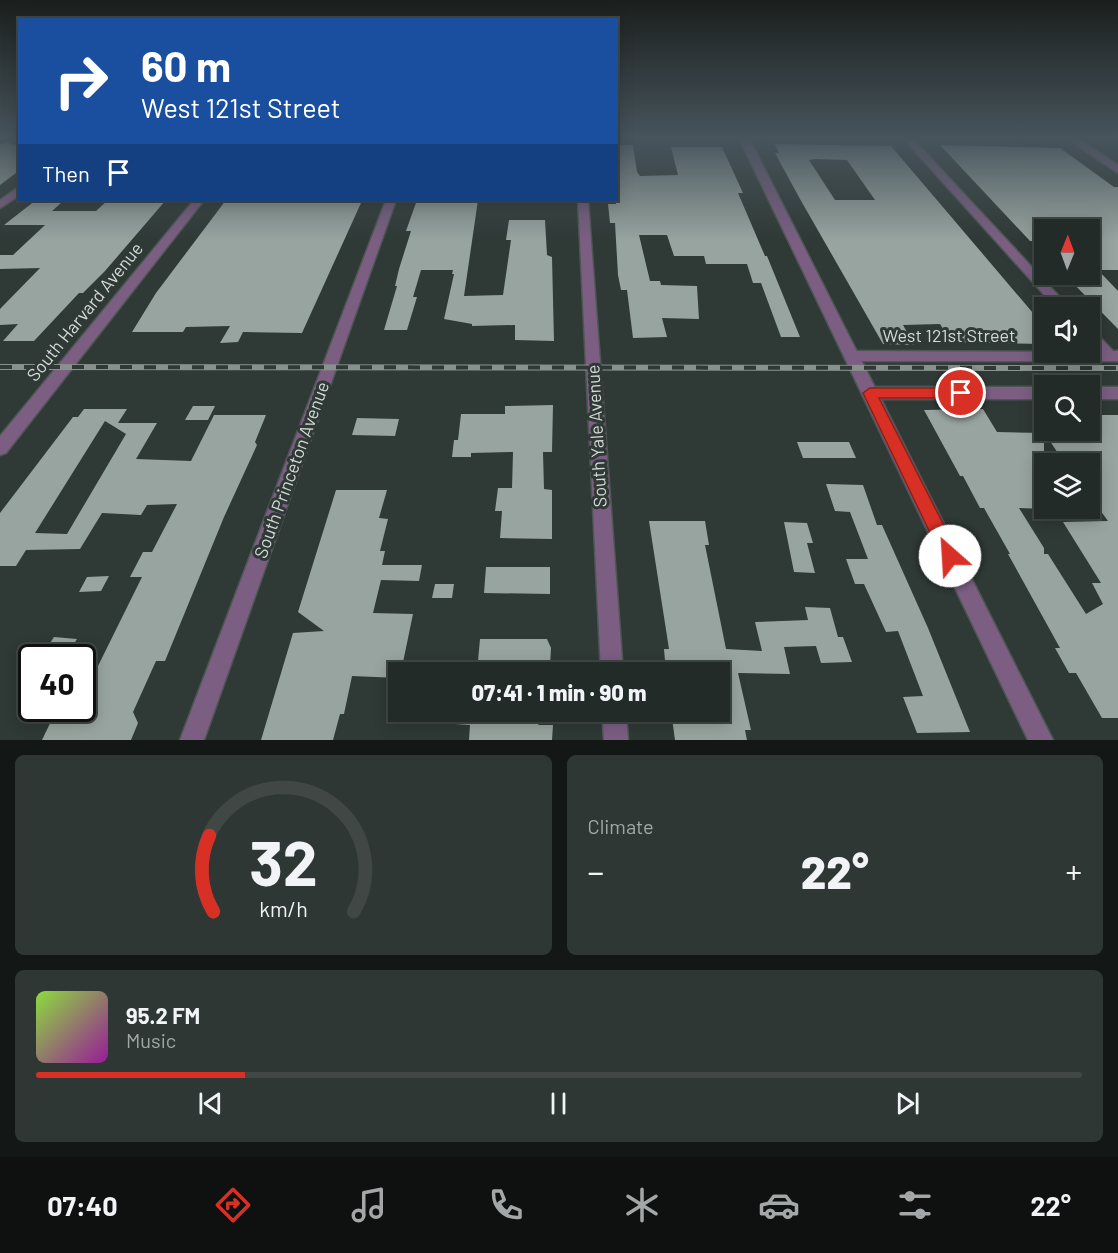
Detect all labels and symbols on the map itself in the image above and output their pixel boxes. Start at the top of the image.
north arrow [1034,219,1100,285]
street label: South Harvard Avenue [21,237,147,385]
street label: West 121st Street [882,324,1016,346]
street label: South Yale Avenue [581,364,611,508]
pin [935,367,986,418]
street label: South Princeton Avenue [249,378,333,561]
position arrow [918,524,982,588]
speed limit sign: 40 [18,644,96,722]

